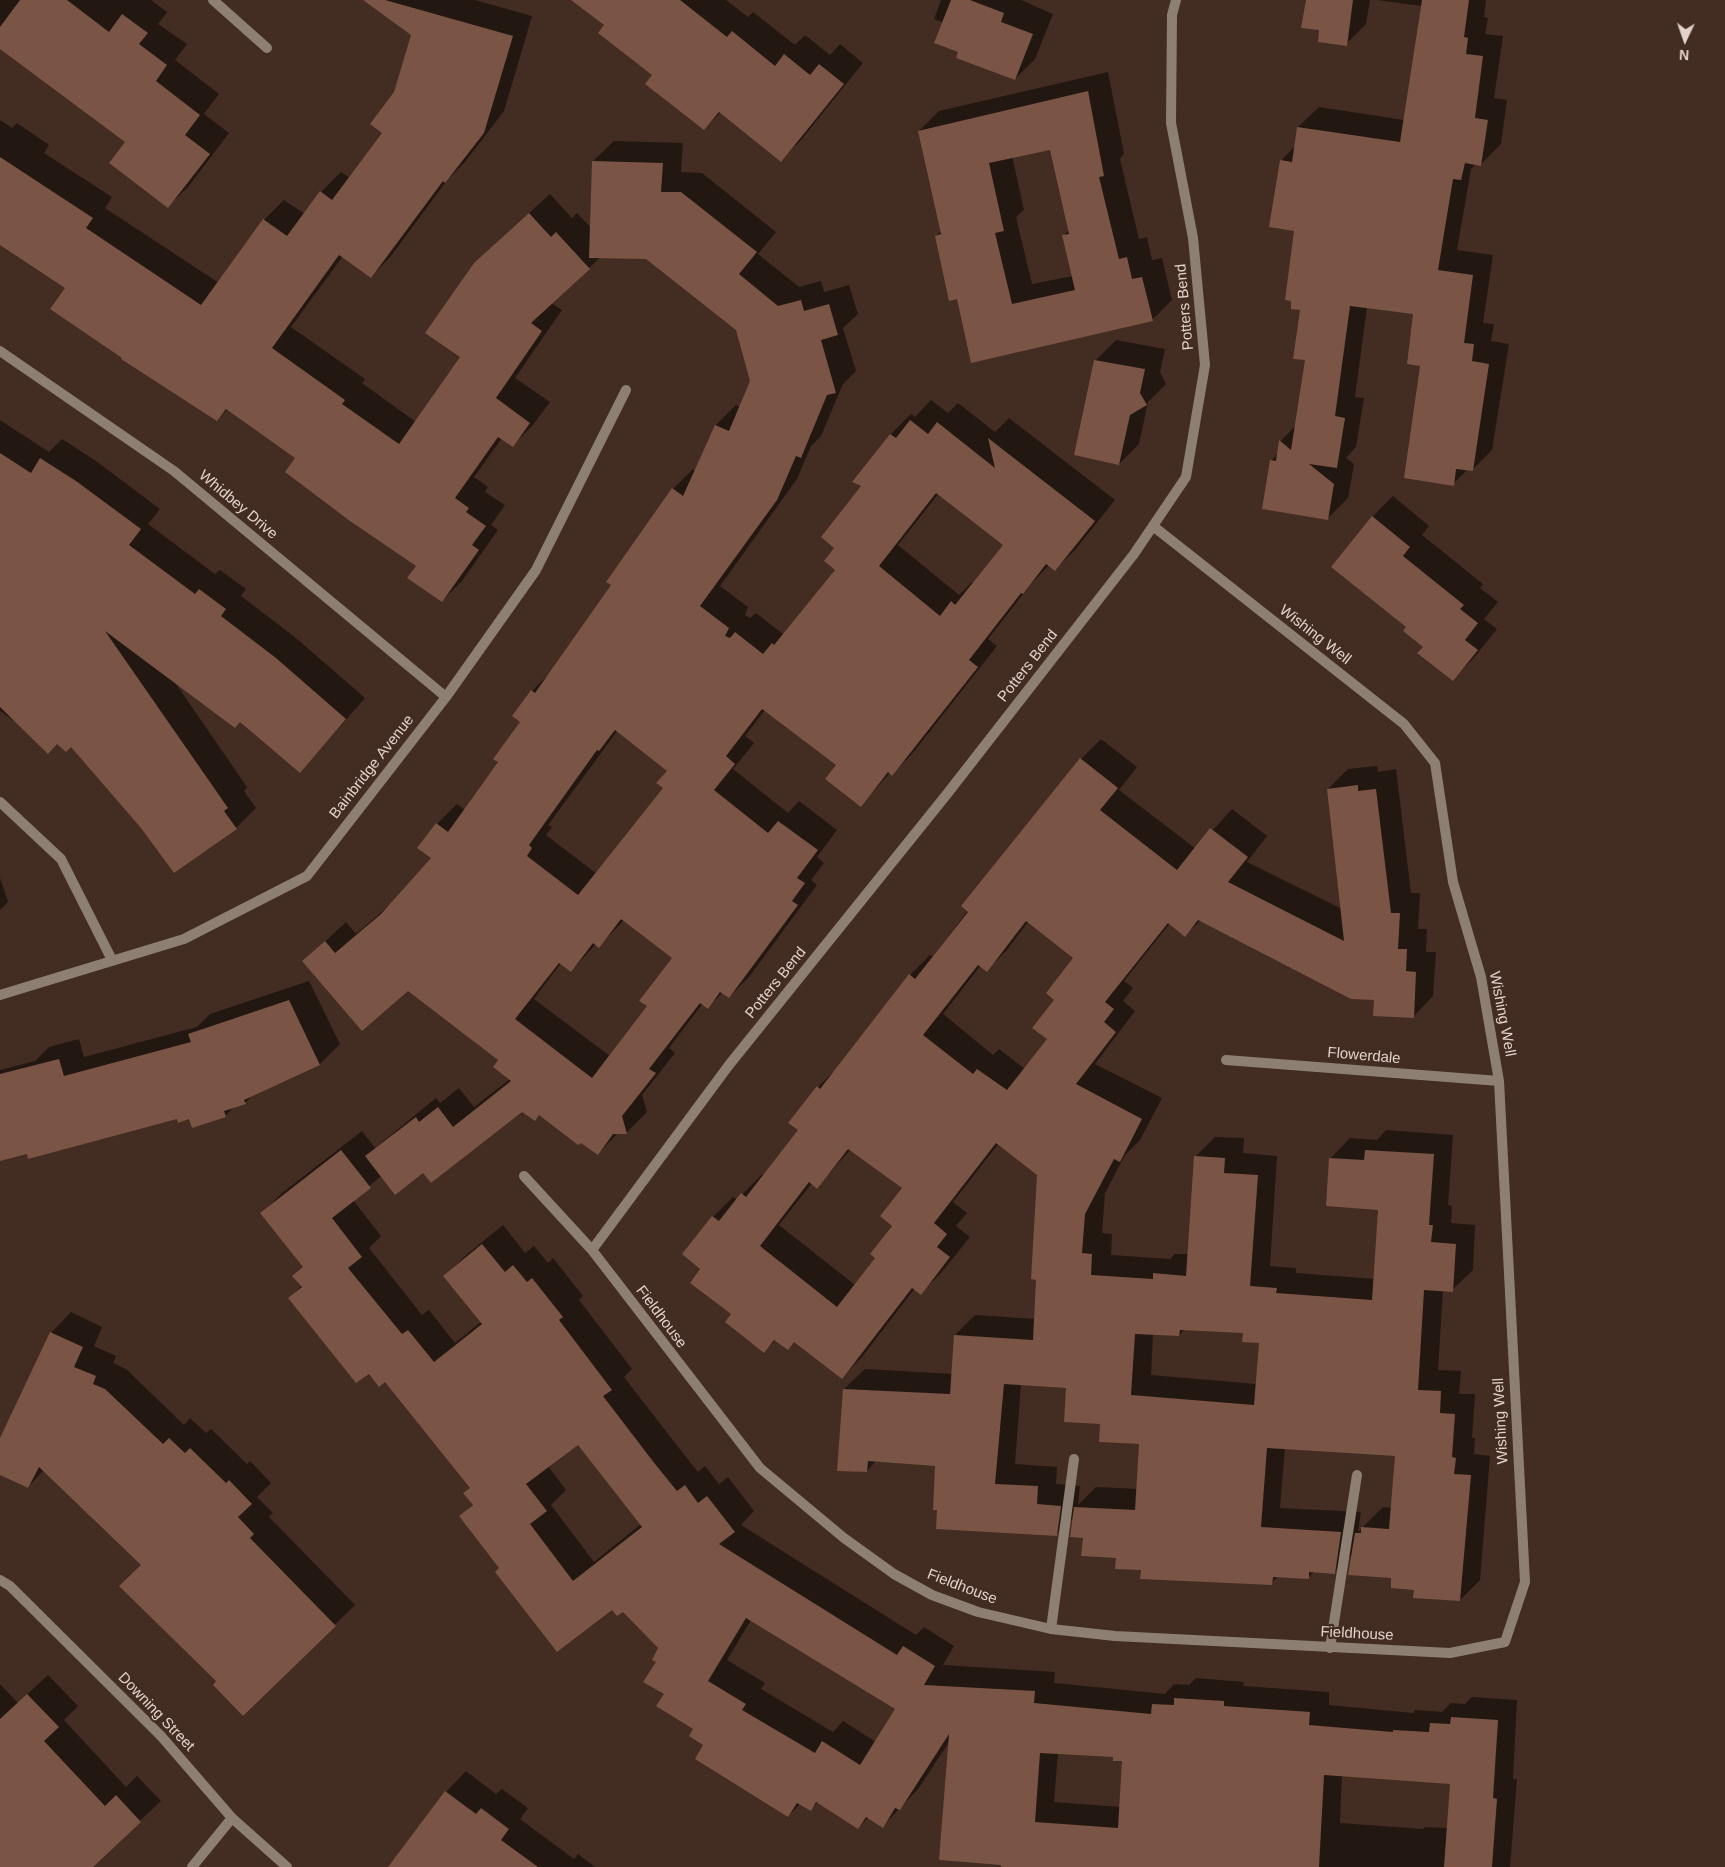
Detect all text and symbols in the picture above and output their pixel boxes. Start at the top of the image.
north arrow [1660,15,1710,65]
text: N [1679,47,1690,63]
street label: Potters Bend [1172,263,1198,351]
street label: Whidbey Drive [195,467,281,543]
street label: Wishing Well [1275,601,1355,669]
street label: Potters Bend [994,626,1062,706]
street label: Bainbridge Avenue [326,712,418,822]
street label: Potters Bend [742,944,810,1022]
street label: Wishing Well [1485,970,1519,1058]
street label: Flowerdale [1327,1044,1401,1068]
street label: Fieldhouse [632,1282,690,1352]
street label: Wishing Well [1490,1377,1512,1465]
street label: Fieldhouse [925,1565,999,1609]
street label: Fieldhouse [1320,1623,1394,1645]
street label: Downing Street [114,1669,198,1755]

